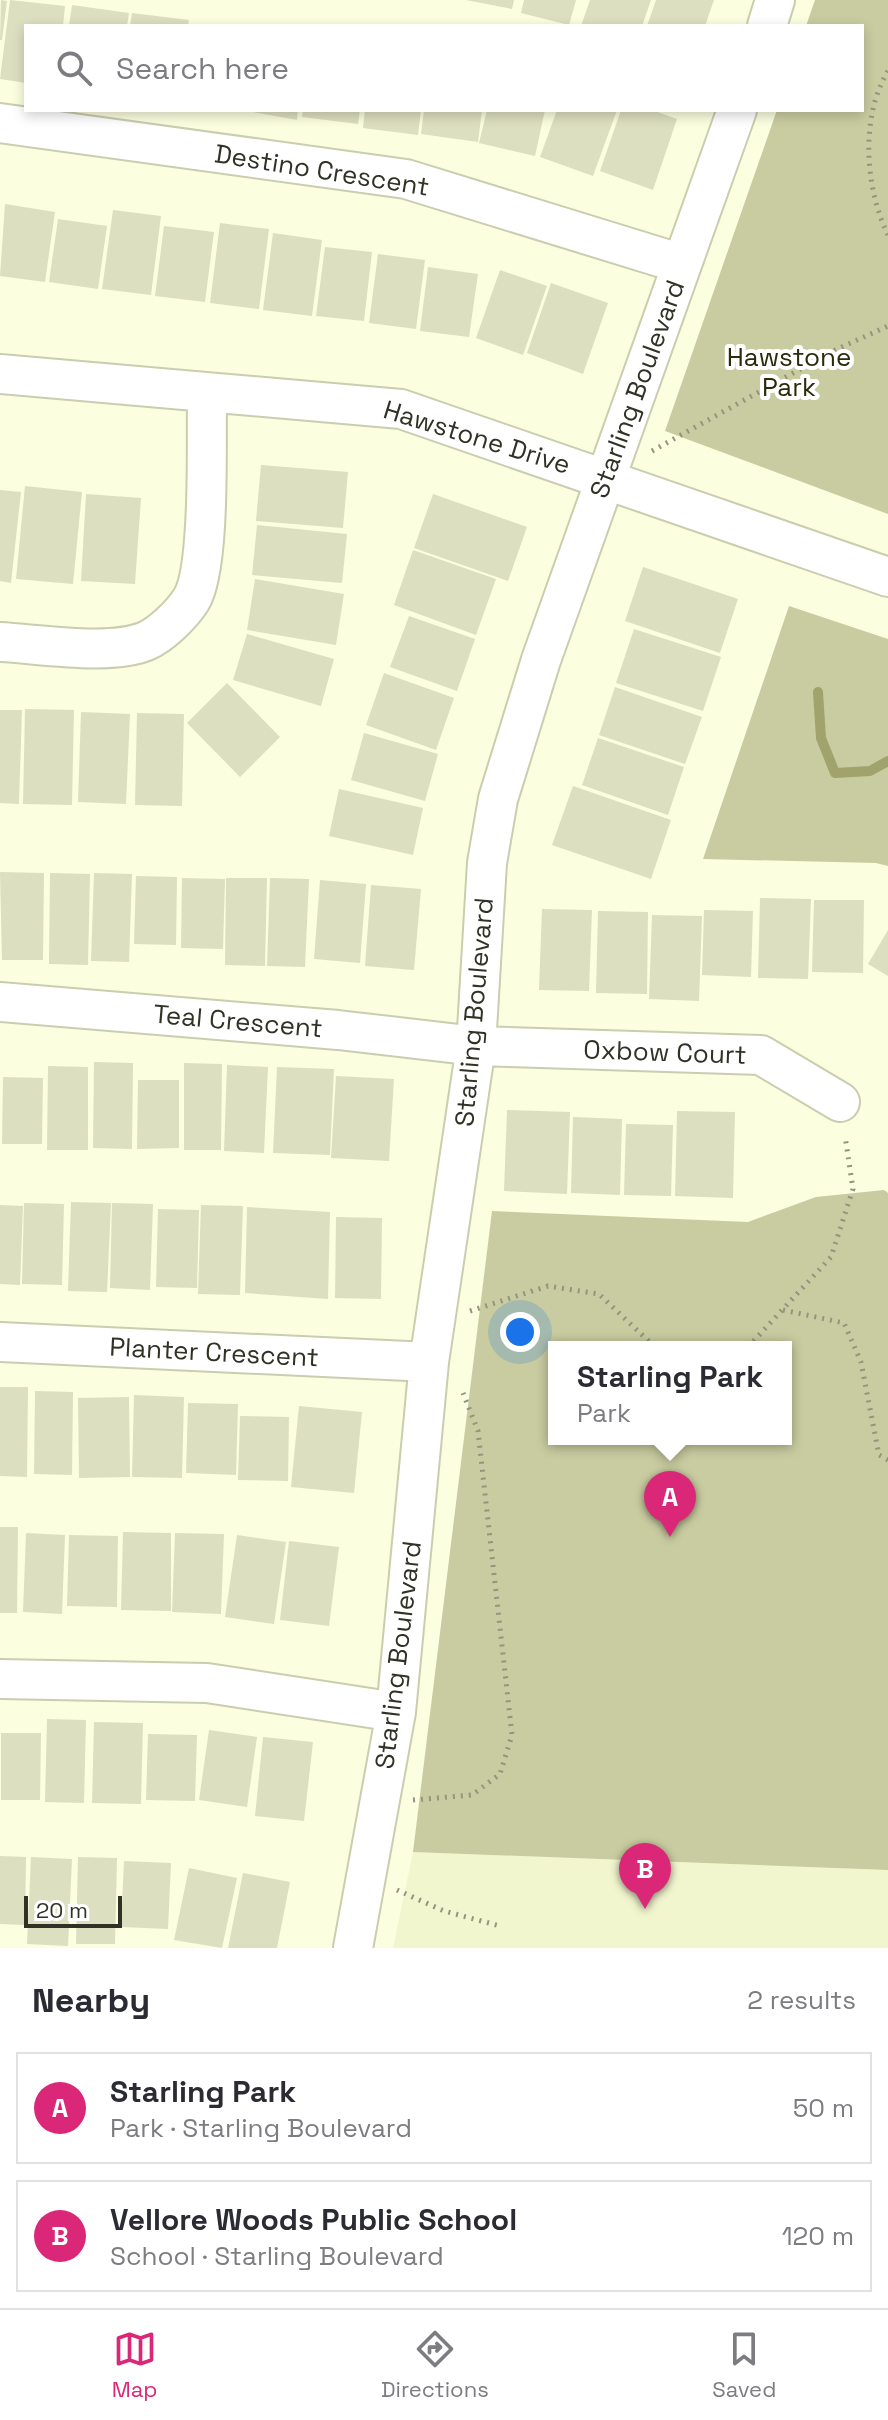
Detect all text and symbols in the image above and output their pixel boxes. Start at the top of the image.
search box [24,24,864,112]
icon: search [52,46,96,90]
text: Search here [116,49,289,88]
street label: Destino Crescent [212,136,432,204]
street label: Starling Boulevard [582,275,692,503]
park label: Hawstone Park [727,340,851,404]
street label: Hawstone Drive [379,392,575,482]
street label: Starling Boulevard [447,896,501,1128]
street label: Teal Crescent [152,997,324,1045]
street label: Oxbow Court [583,1032,747,1072]
your location [500,1312,540,1352]
street label: Planter Crescent [109,1330,319,1374]
popup [548,1341,792,1445]
text: Starling Park [577,1357,763,1396]
text: Park [577,1396,631,1430]
pin: A [644,1471,696,1537]
street label: Starling Boulevard [367,1539,429,1771]
pin: B [619,1843,671,1909]
scale bar [24,1892,122,1928]
text: 20 m [36,1896,88,1924]
text: Nearby [32,1979,150,2022]
text: 2 results [747,1983,856,2017]
text: Starling Park [110,2072,296,2111]
text: A [52,2091,68,2125]
text: 50 m [793,2091,854,2125]
text: Park · Starling Boulevard [110,2111,412,2145]
text: Vellore Woods Public School [110,2200,517,2239]
text: B [51,2219,69,2253]
text: 120 m [782,2219,854,2253]
text: School · Starling Boulevard [110,2239,444,2273]
tab: Map [112,2327,158,2403]
tab: Directions [381,2327,489,2403]
tab: Saved [712,2327,776,2403]

